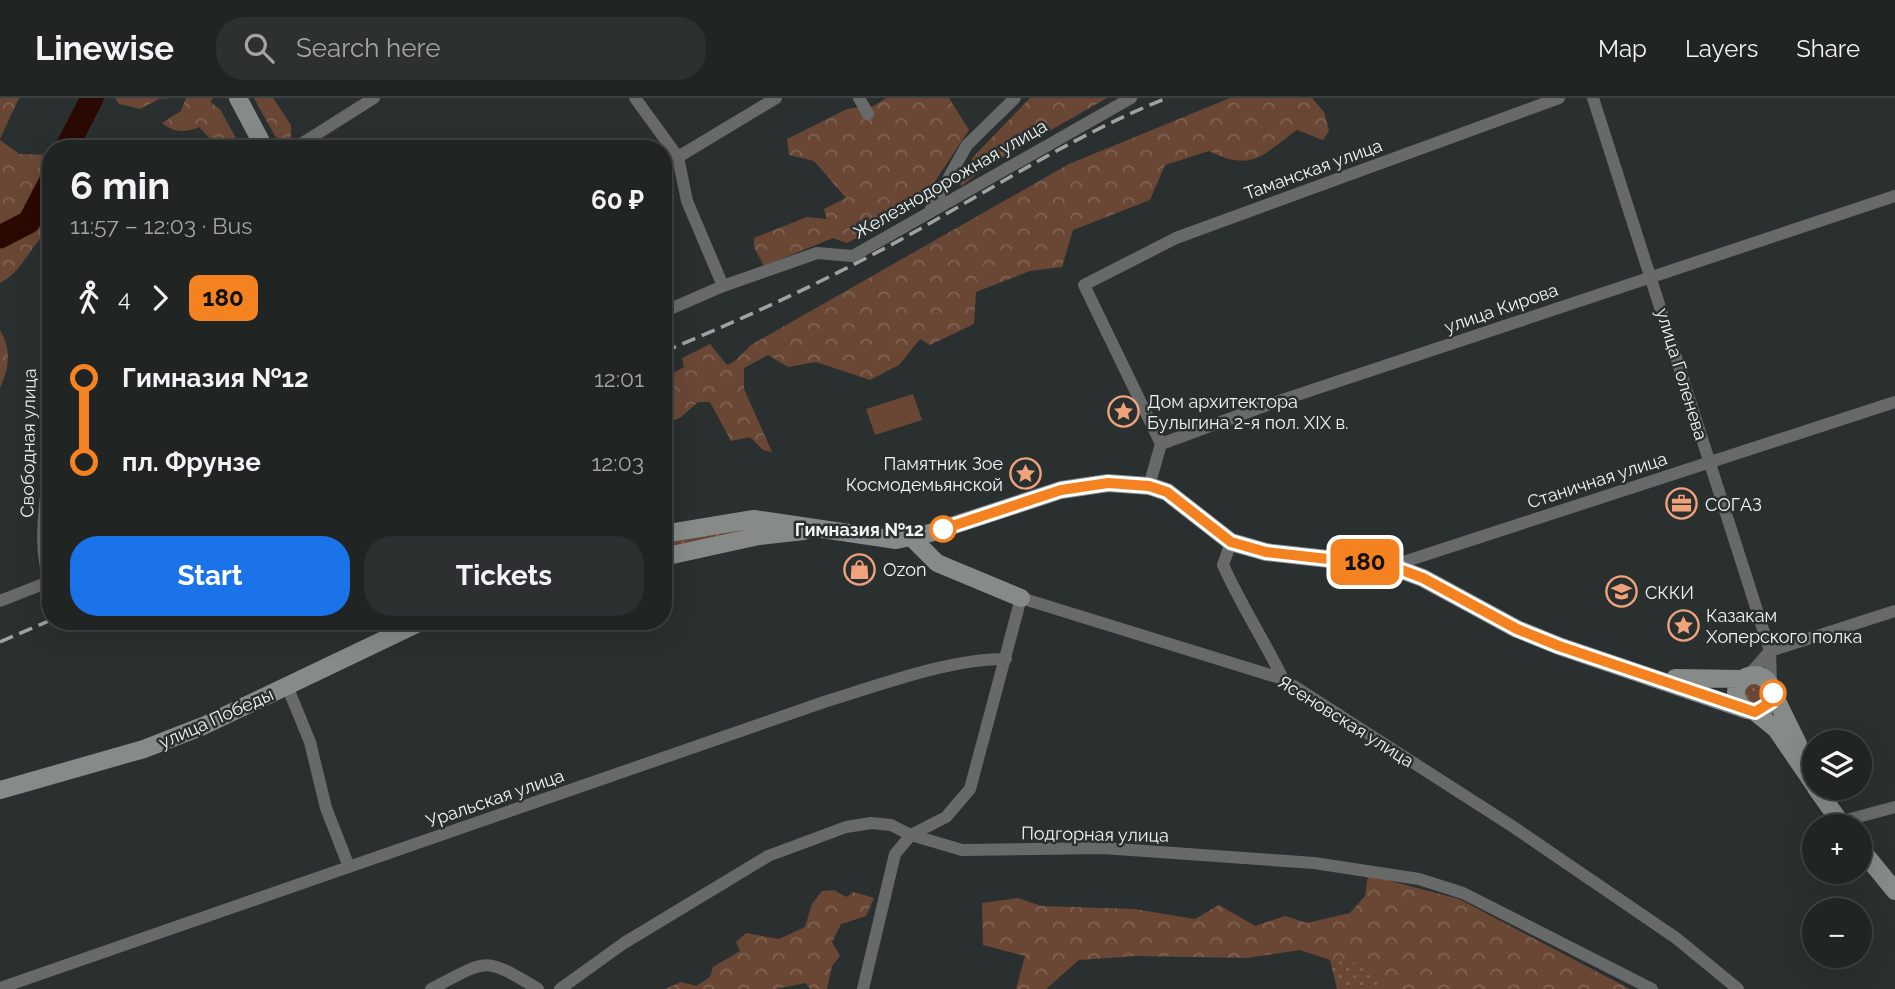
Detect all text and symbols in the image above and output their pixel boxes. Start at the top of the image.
search box [216,17,706,80]
text: Linewise [35,29,174,68]
icon: search [240,29,278,67]
text: Search here [296,33,440,63]
text: Map [1598,34,1647,63]
text: Layers [1685,34,1758,63]
text: Share [1796,34,1860,63]
street label: Железнодорожная улица [850,115,1050,243]
street label: Таманская улица [1241,134,1385,204]
text: 6 min [70,163,170,208]
text: 60 ₽ [591,185,644,215]
text: 11:57 – 12:03 · Bus [70,212,252,239]
icon: walk [70,279,108,317]
icon: forward [141,279,179,317]
street label: улица Кирова [1441,279,1561,337]
text: 180 [203,283,244,312]
text: 4 [118,284,131,311]
street label: улица Голенева [1652,306,1712,442]
text: Гимназия №12 [122,363,309,393]
text: 12:01 [594,365,644,392]
street label: Свободная улица [16,368,40,518]
place label: Дом архитектора Булыгина 2-я пол. XIX в. [1147,391,1349,433]
place icon: Дом архитектора Булыгина 2-я пол. XIX в. [1107,394,1141,428]
text: пл. Фрунзе [122,447,261,477]
street label: Станичная улица [1524,447,1670,513]
text: 12:03 [591,449,644,476]
place label: Памятник Зое Космодемьянской [846,453,1003,495]
place icon: Памятник Зое Космодемьянской [1009,456,1043,490]
office icon: СОГАЗ [1665,487,1699,521]
place label: СОГАЗ [1705,494,1762,515]
marker: Гимназия №12 [930,516,956,542]
place label: Гимназия №12 [795,519,924,540]
button: Start [70,536,350,616]
button: Tickets [364,536,644,616]
line badge: 180 [1325,539,1405,585]
text: 180 [1344,547,1386,576]
shop icon: Ozon [843,552,877,586]
place label: Ozon [883,559,926,580]
school or university icon: СККИ [1605,575,1639,609]
place label: СККИ [1645,582,1694,603]
place label: Казакам Хоперского полка [1706,605,1862,647]
place icon: Казакам Хоперского полка [1666,608,1700,642]
street label: Ясеновская улица [1274,671,1418,771]
unlabelled marker [1760,680,1786,706]
street label: улица Победы [155,683,277,753]
map controls [1802,730,1872,968]
button: layers [1802,730,1872,800]
street label: Уральская улица [423,765,567,831]
button: + [1802,814,1872,884]
street label: Подгорная улица [1021,822,1169,846]
button: − [1802,898,1872,968]

